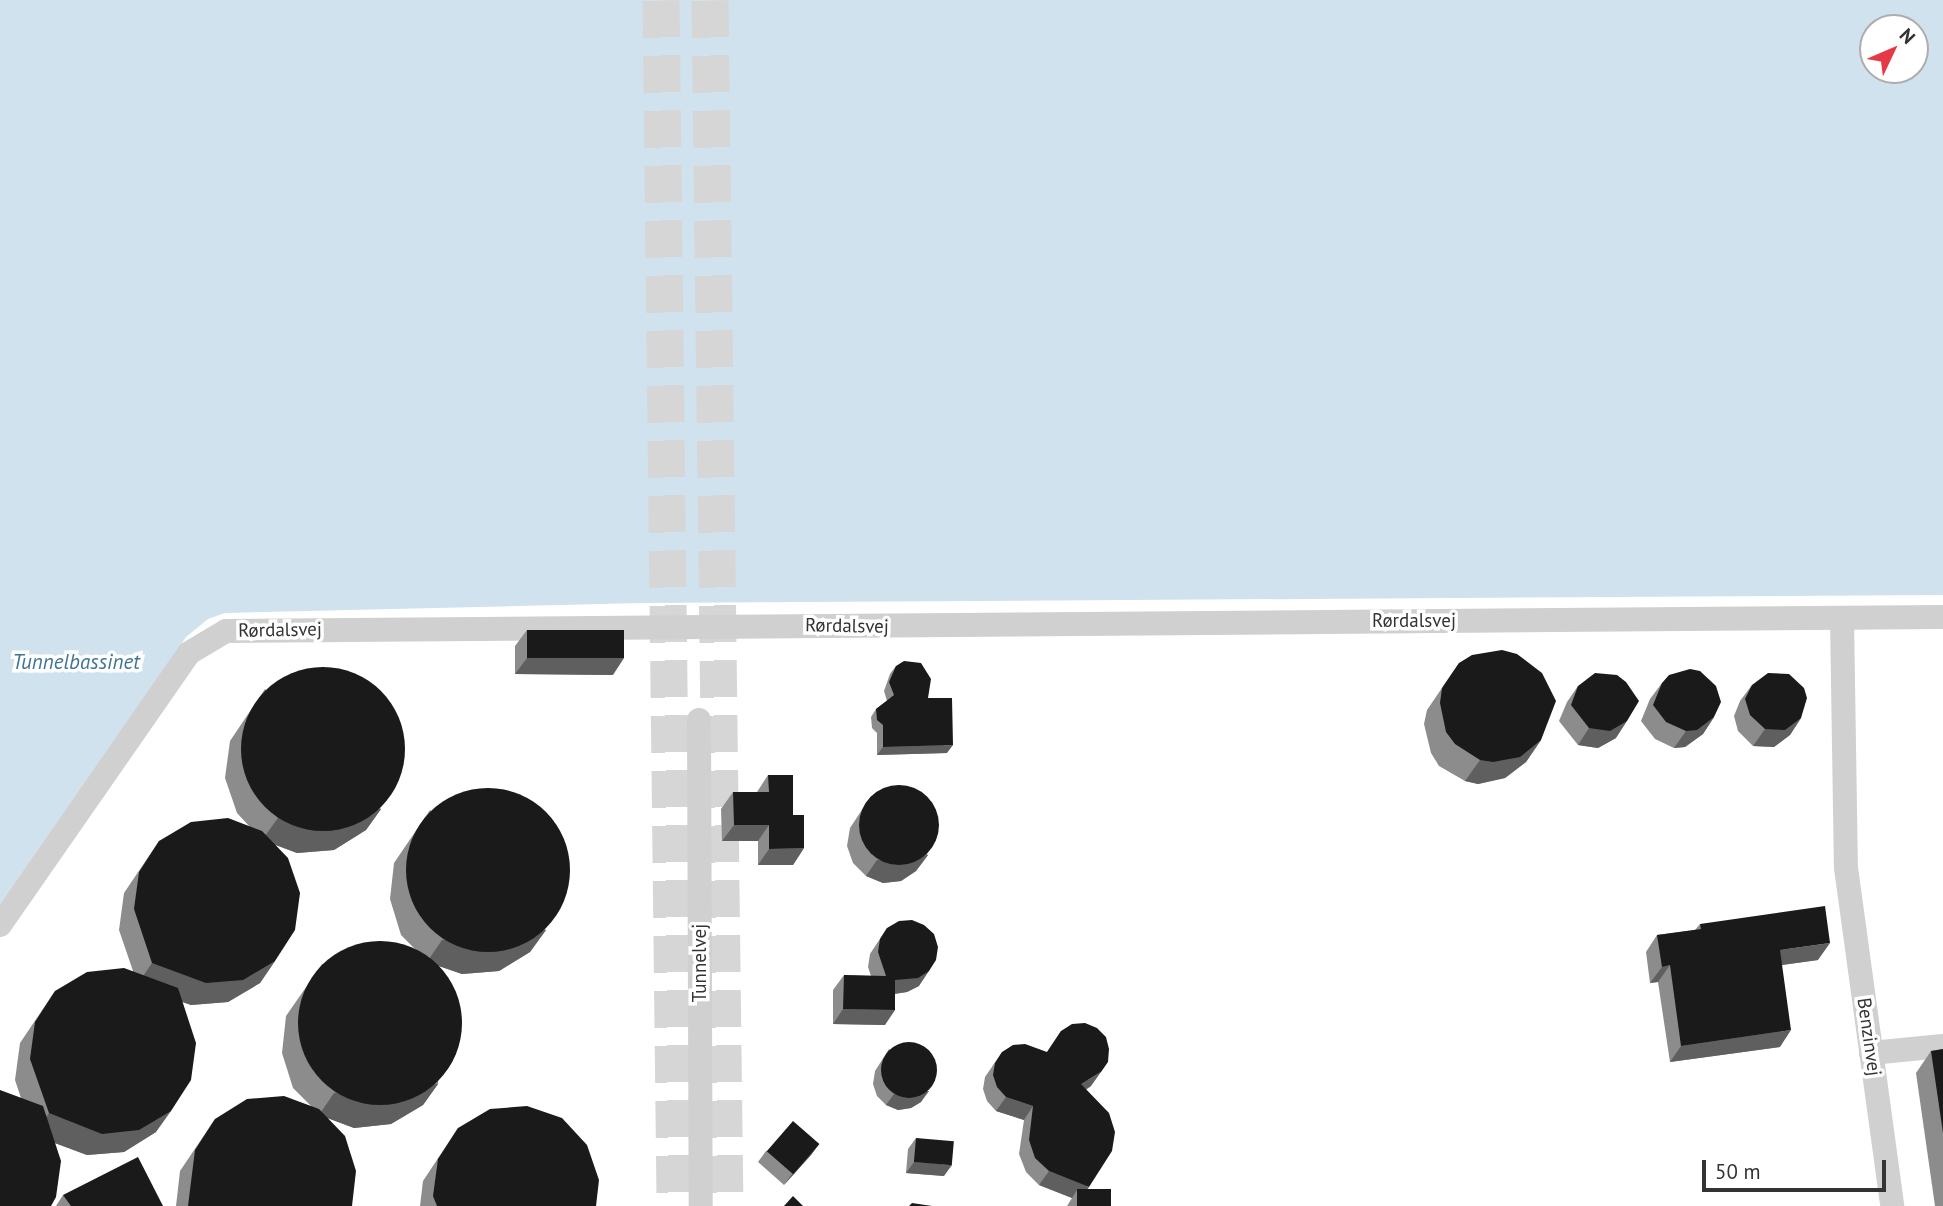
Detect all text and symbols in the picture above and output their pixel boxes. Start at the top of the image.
north arrow [1859,14,1929,84]
text: N [1895,23,1921,49]
street label: Rørdalsvej [1372,610,1456,632]
street label: Rørdalsvej [805,614,889,638]
street label: Rørdalsvej [238,618,322,642]
water label: Tunnelbassinet [12,649,140,675]
street label: Tunnelvej [689,924,711,1002]
street label: Benzinvej [1852,996,1886,1078]
scale bar [1705,1146,1889,1190]
text: 50 m [1715,1158,1761,1185]

